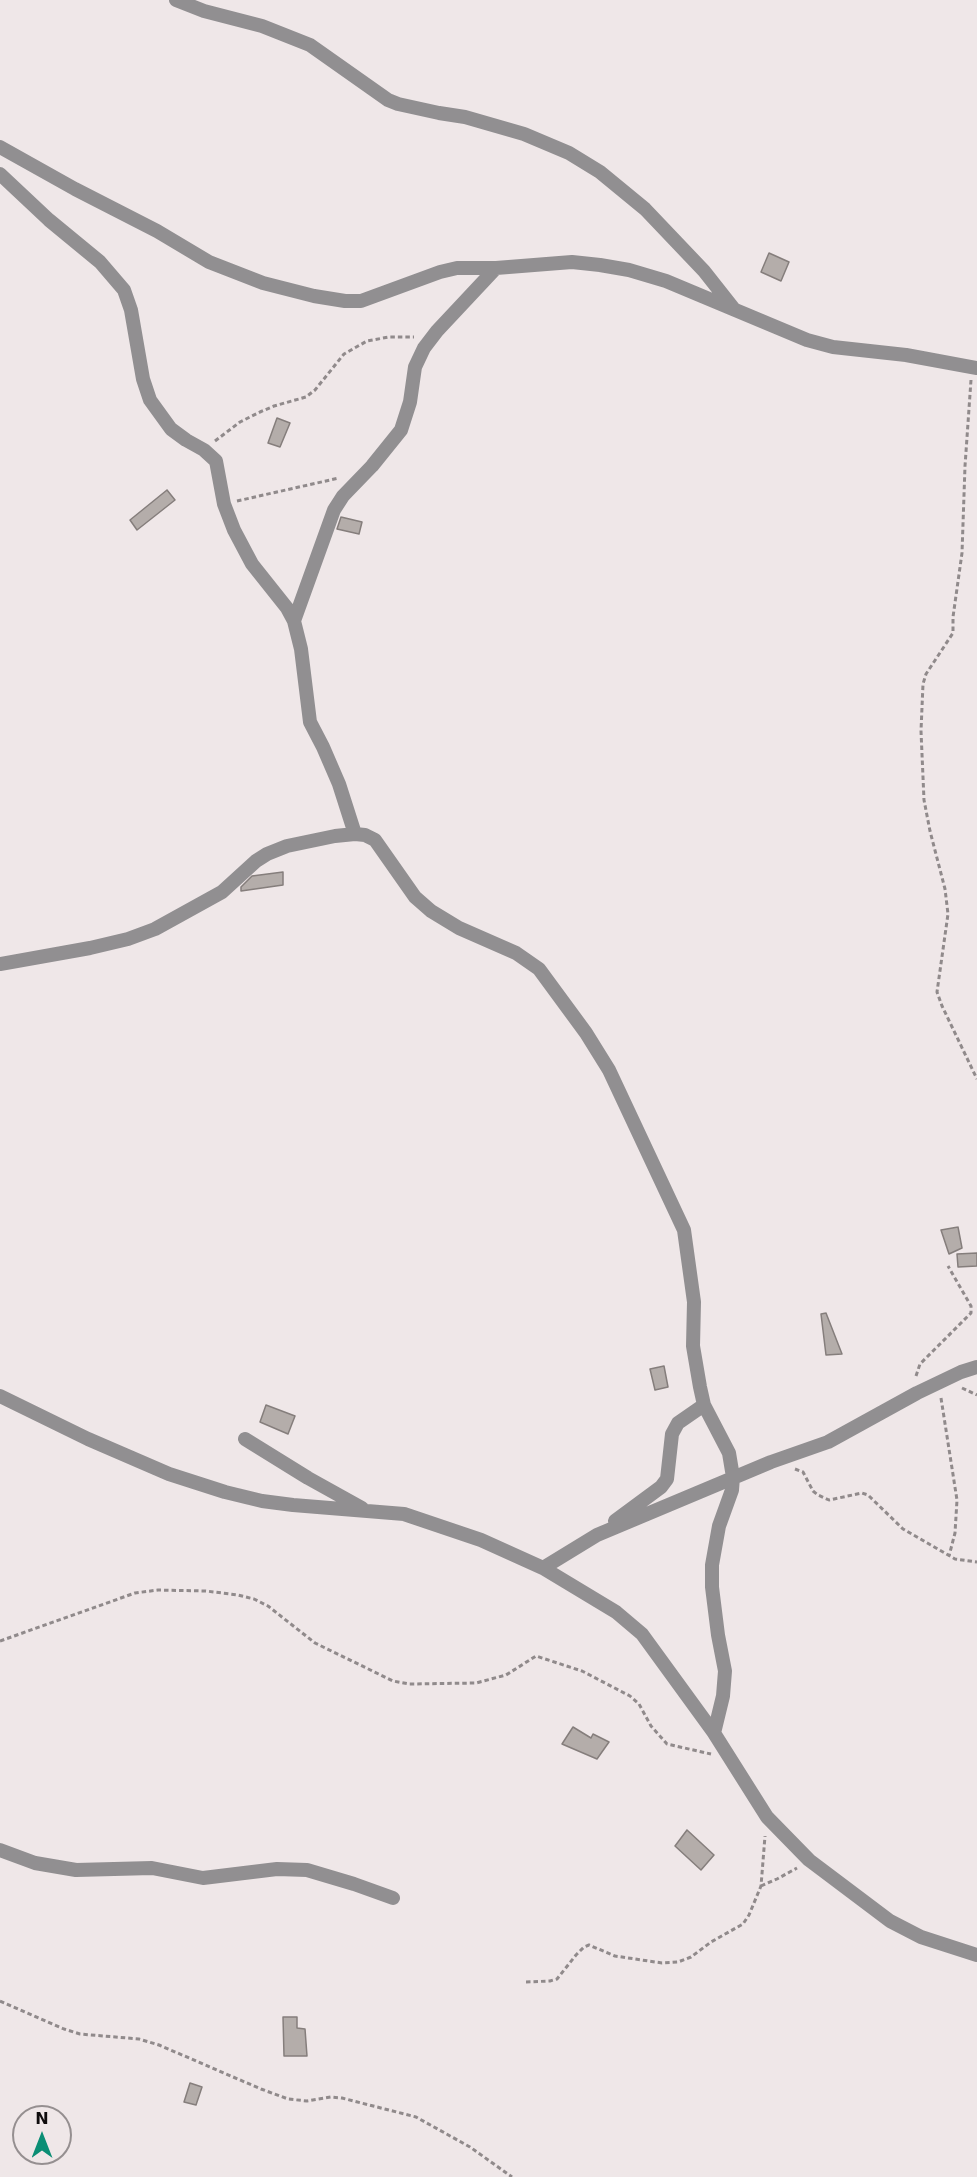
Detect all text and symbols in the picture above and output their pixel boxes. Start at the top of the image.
north arrow [12,2105,72,2165]
text: N [35,2109,49,2128]

